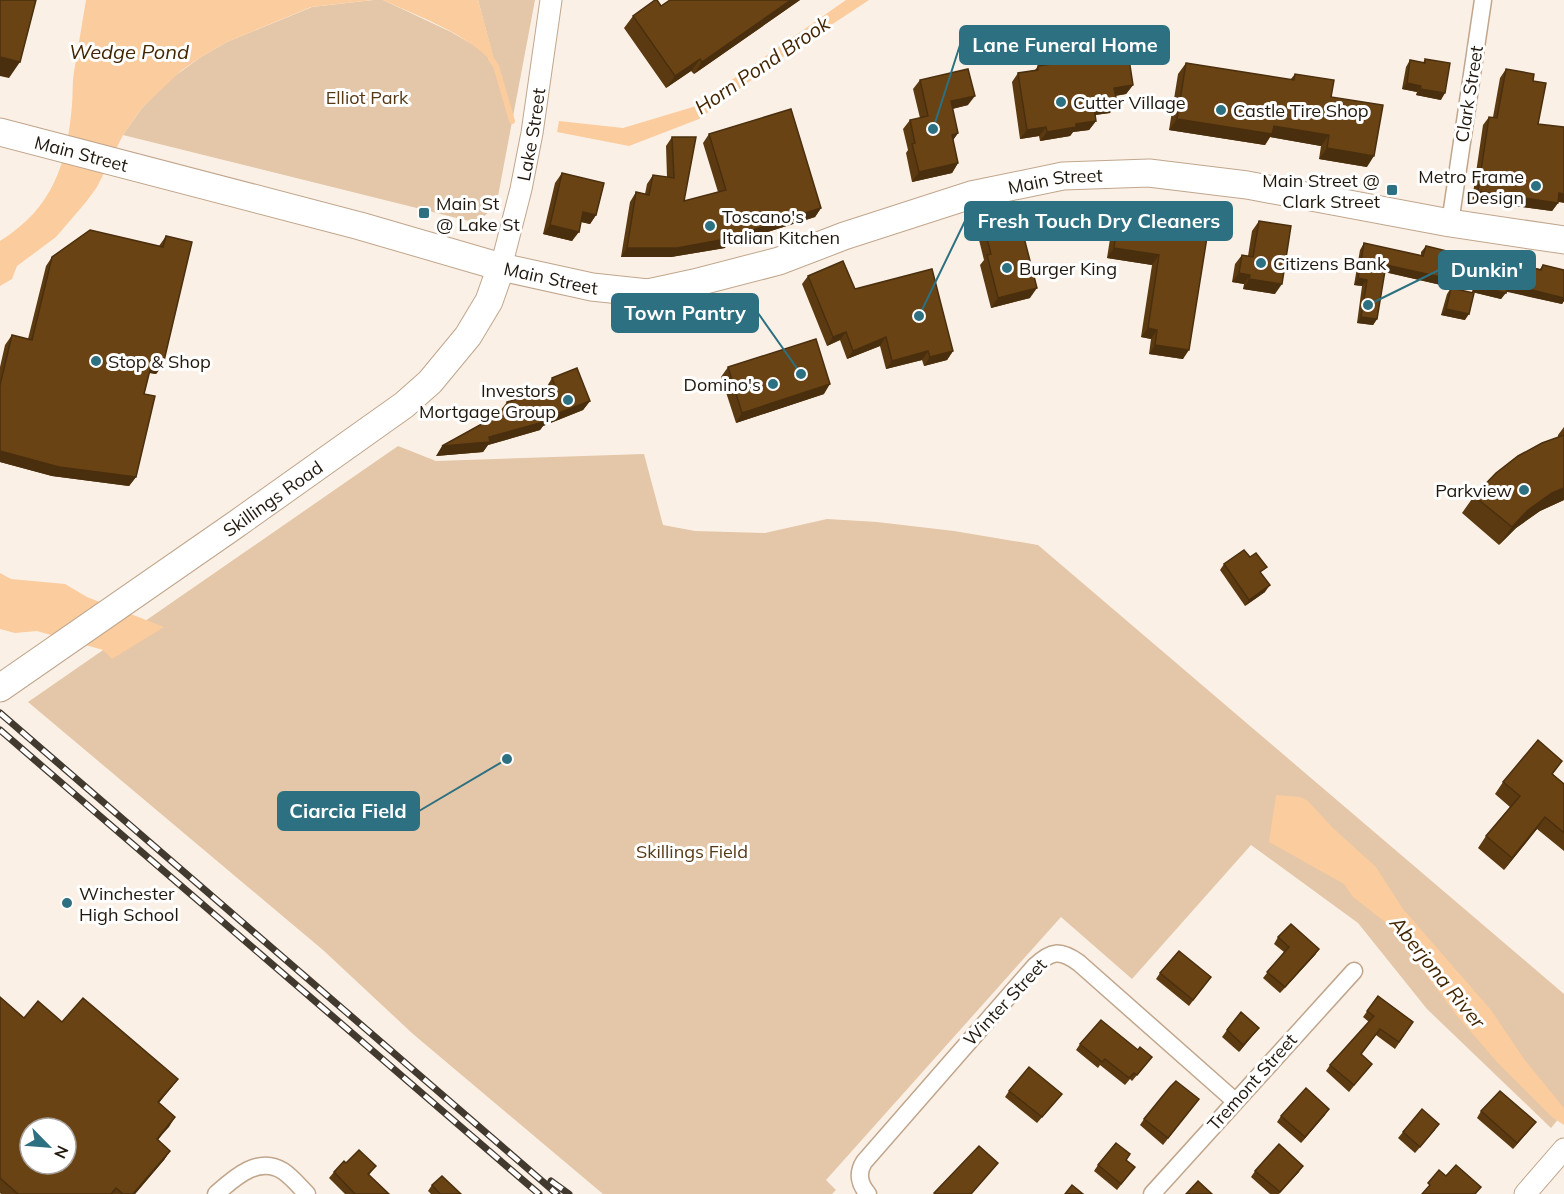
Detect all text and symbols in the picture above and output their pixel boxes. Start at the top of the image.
water label: Horn Pond Brook [690,10,835,119]
callout: Lane Funeral Home [960,26,1169,64]
text: Lane Funeral Home [972,32,1158,57]
water label: Wedge Pond [69,39,189,64]
street label: Clark Street [1450,44,1488,144]
park label: Elliot Park [326,86,409,109]
street label: Lake Street [511,86,550,183]
place label: Cutter Village [1073,91,1186,114]
marker: Cutter Village [1054,95,1068,109]
place label: Castle Tire Shop [1233,99,1369,122]
marker: Castle Tire Shop [1214,103,1228,117]
street label: Main Street [32,130,130,176]
street label: Main Street [1006,163,1103,199]
place label: Metro Frame Design [1418,165,1524,209]
place label: Main Street @ Clark Street [1262,169,1380,213]
marker: Metro Frame Design [1529,179,1543,193]
marker: Main Street @ Clark Street [1385,183,1399,197]
place label: Main St @ Lake St [436,192,520,236]
callout: Fresh Touch Dry Cleaners [965,202,1232,240]
place label: Toscano's Italian Kitchen [722,205,840,249]
marker: Main St @ Lake St [417,206,431,220]
text: Fresh Touch Dry Cleaners [978,208,1220,233]
marker: Toscano's Italian Kitchen [703,219,717,233]
callout: Dunkin' [1439,251,1535,289]
place label: Citizens Bank [1273,252,1387,275]
street label: Main Street [502,256,599,299]
marker: Citizens Bank [1254,256,1268,270]
place label: Burger King [1019,257,1117,280]
text: Dunkin' [1451,257,1523,282]
marker: Burger King [1000,261,1014,275]
callout: Town Pantry [612,294,758,332]
text: Town Pantry [624,300,746,325]
place label: Stop & Shop [108,350,211,373]
marker: Stop & Shop [89,354,103,368]
place label: Domino's [683,373,761,396]
marker: Domino's [766,377,780,391]
place label: Investors Mortgage Group [419,379,556,423]
marker: Investors Mortgage Group [561,393,575,407]
street label: Skillings Road [218,455,327,542]
place label: Parkview [1435,479,1512,502]
marker: Parkview [1517,483,1531,497]
callout: Ciarcia Field [278,792,419,830]
text: Ciarcia Field [289,798,407,823]
park label: Skillings Field [636,840,748,863]
place label: Winchester High School [79,882,179,926]
marker: Winchester High School [60,896,74,910]
water label: Aberjona River [1384,910,1491,1034]
street label: Winter Street [958,953,1052,1051]
street label: Tremont Street [1202,1029,1302,1135]
north arrow [18,1116,78,1176]
text: N [50,1143,73,1162]

